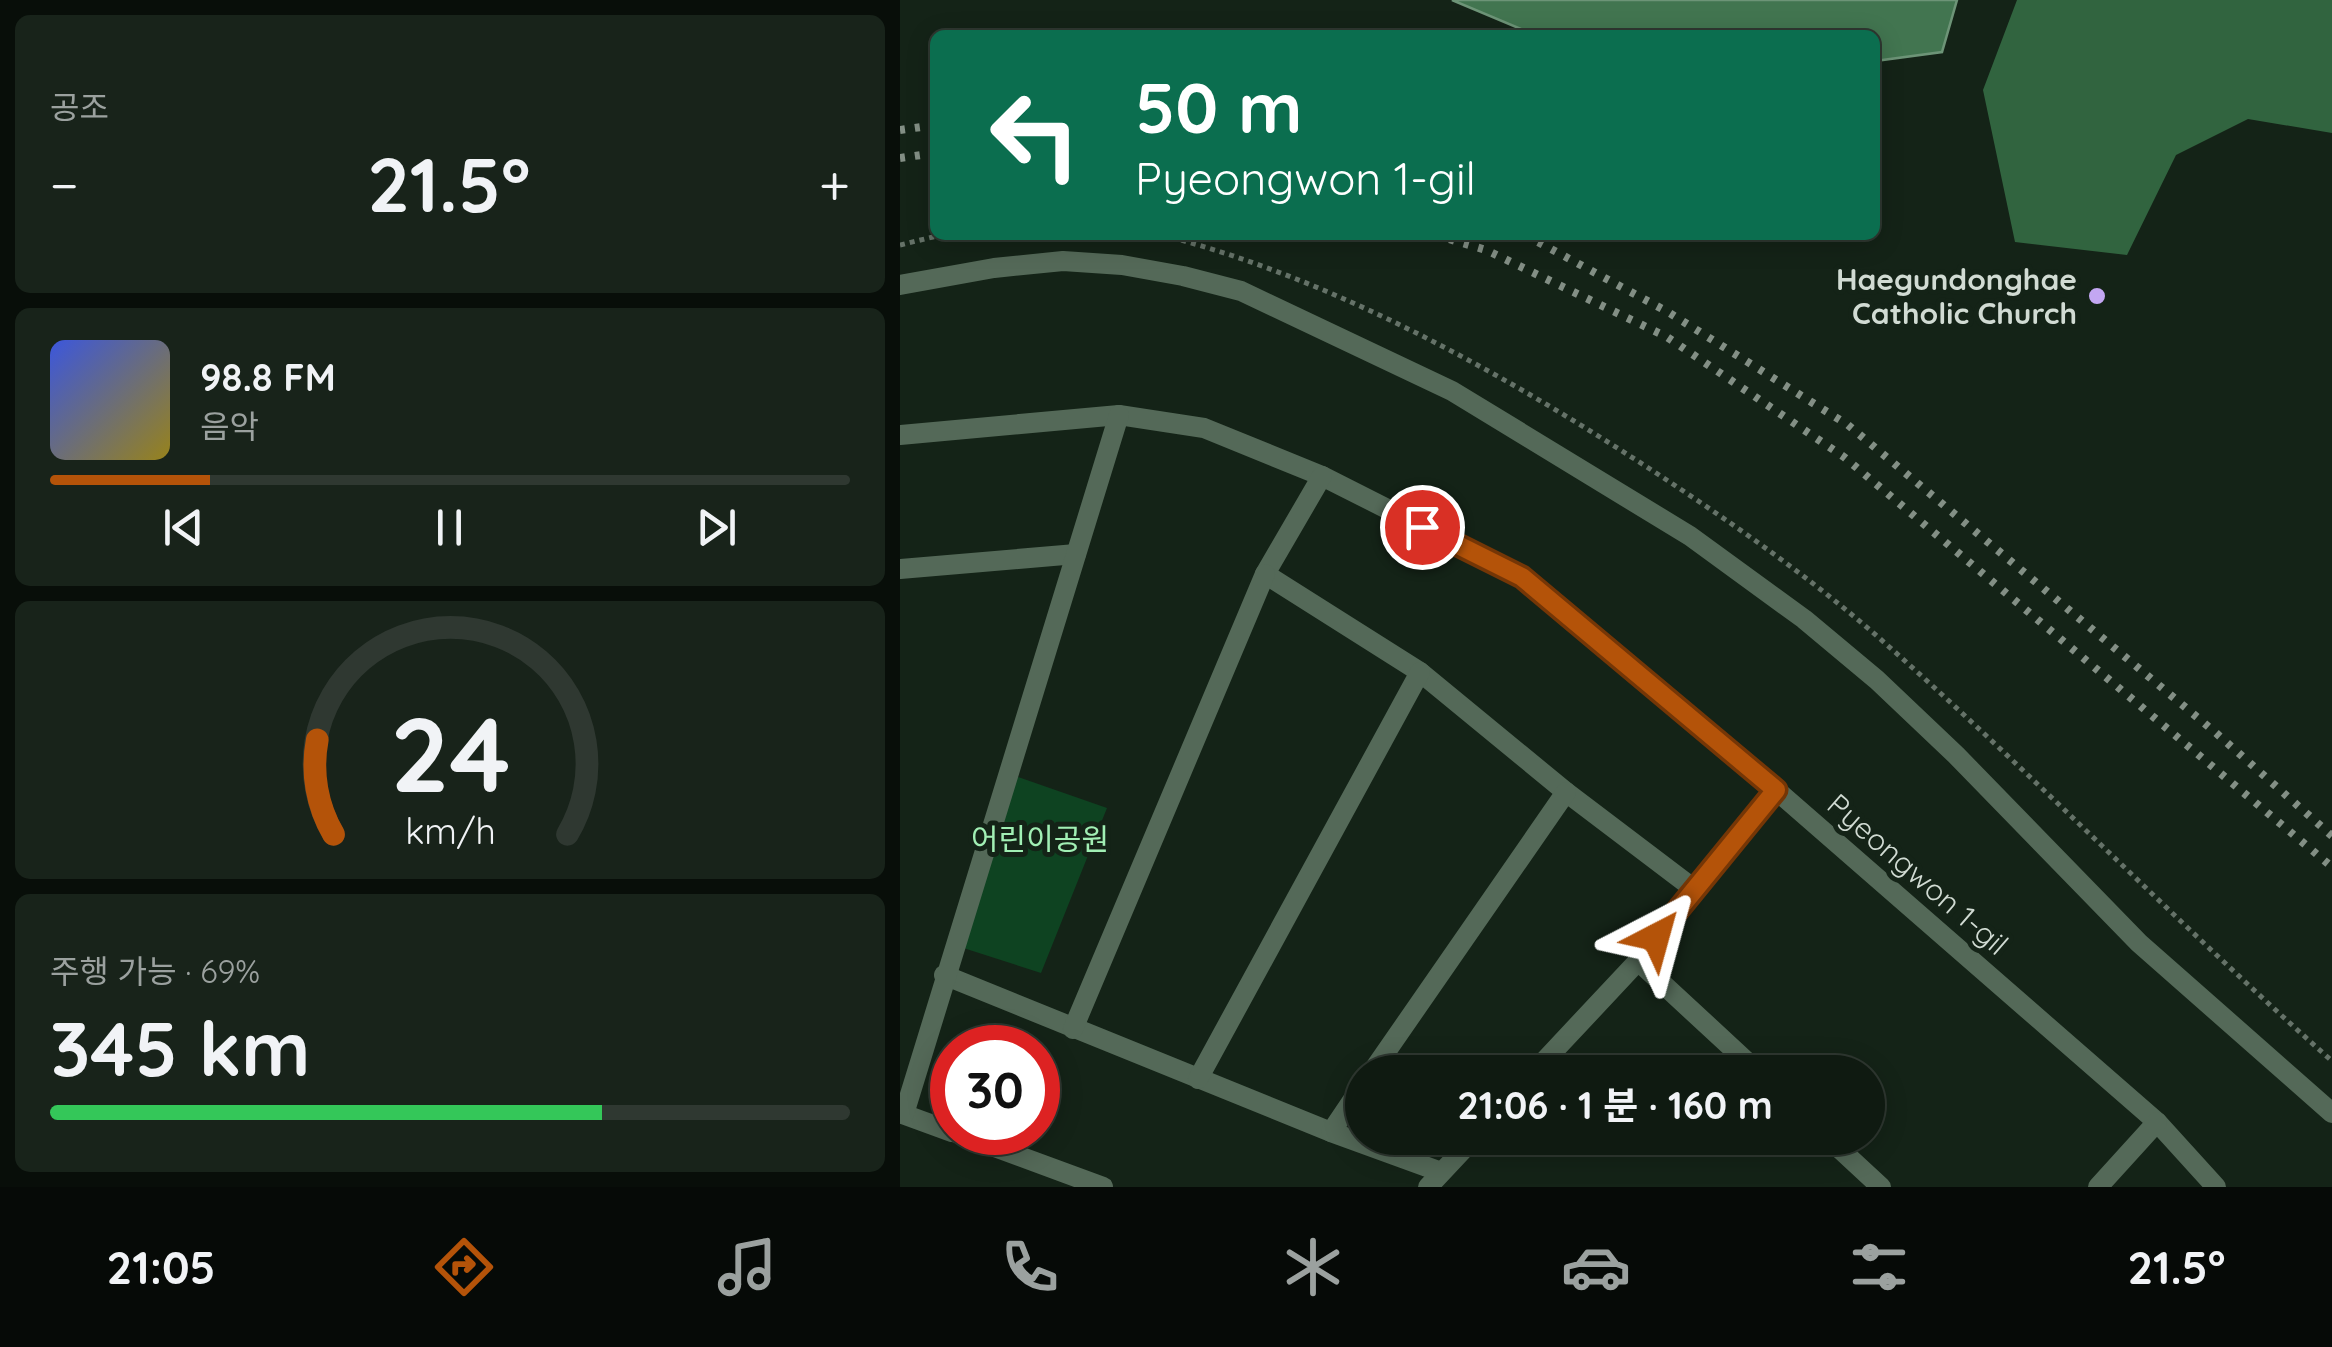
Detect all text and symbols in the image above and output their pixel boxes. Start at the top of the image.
text: 50 m [1135,63,1302,151]
icon: left [970,70,1100,200]
text: 공조 [50,87,109,127]
text: 21.5° [367,137,530,231]
text: − [50,150,79,219]
text: + [819,150,850,219]
text: Pyeongwon 1-gil [1135,150,1476,206]
place label: Haegundonghae Catholic Church [1836,260,2077,332]
marker: Haegundonghae Catholic Church [2086,285,2108,307]
text: 98.8 FM [200,353,336,401]
text: 음악 [200,406,259,446]
pin [1380,485,1465,570]
icon: previous [156,500,211,555]
icon: pause [422,500,477,555]
icon: next [689,500,744,555]
icon: arrive [1395,500,1450,555]
text: 24 [390,688,510,818]
street label: Pyeongwon 1-gil [1820,785,2016,963]
text: km/h [405,808,495,853]
park label: 어린이공원 [971,820,1109,858]
position arrow [1604,885,1708,989]
text: 주행 가능 · 69% [50,951,260,991]
text: 345 km [50,1001,310,1095]
speed limit sign: 30 [930,1025,1060,1155]
text: 21:06 · 1 분 · 160 m [1457,1081,1773,1129]
icon: directions [429,1232,499,1302]
icon: music [712,1232,782,1302]
icon: phone [995,1232,1065,1302]
icon: climate [1278,1232,1348,1302]
icon: car [1561,1232,1631,1302]
icon: filters [1844,1232,1914,1302]
text: 21:05 [107,1239,216,1295]
text: 21.5° [2128,1239,2225,1295]

